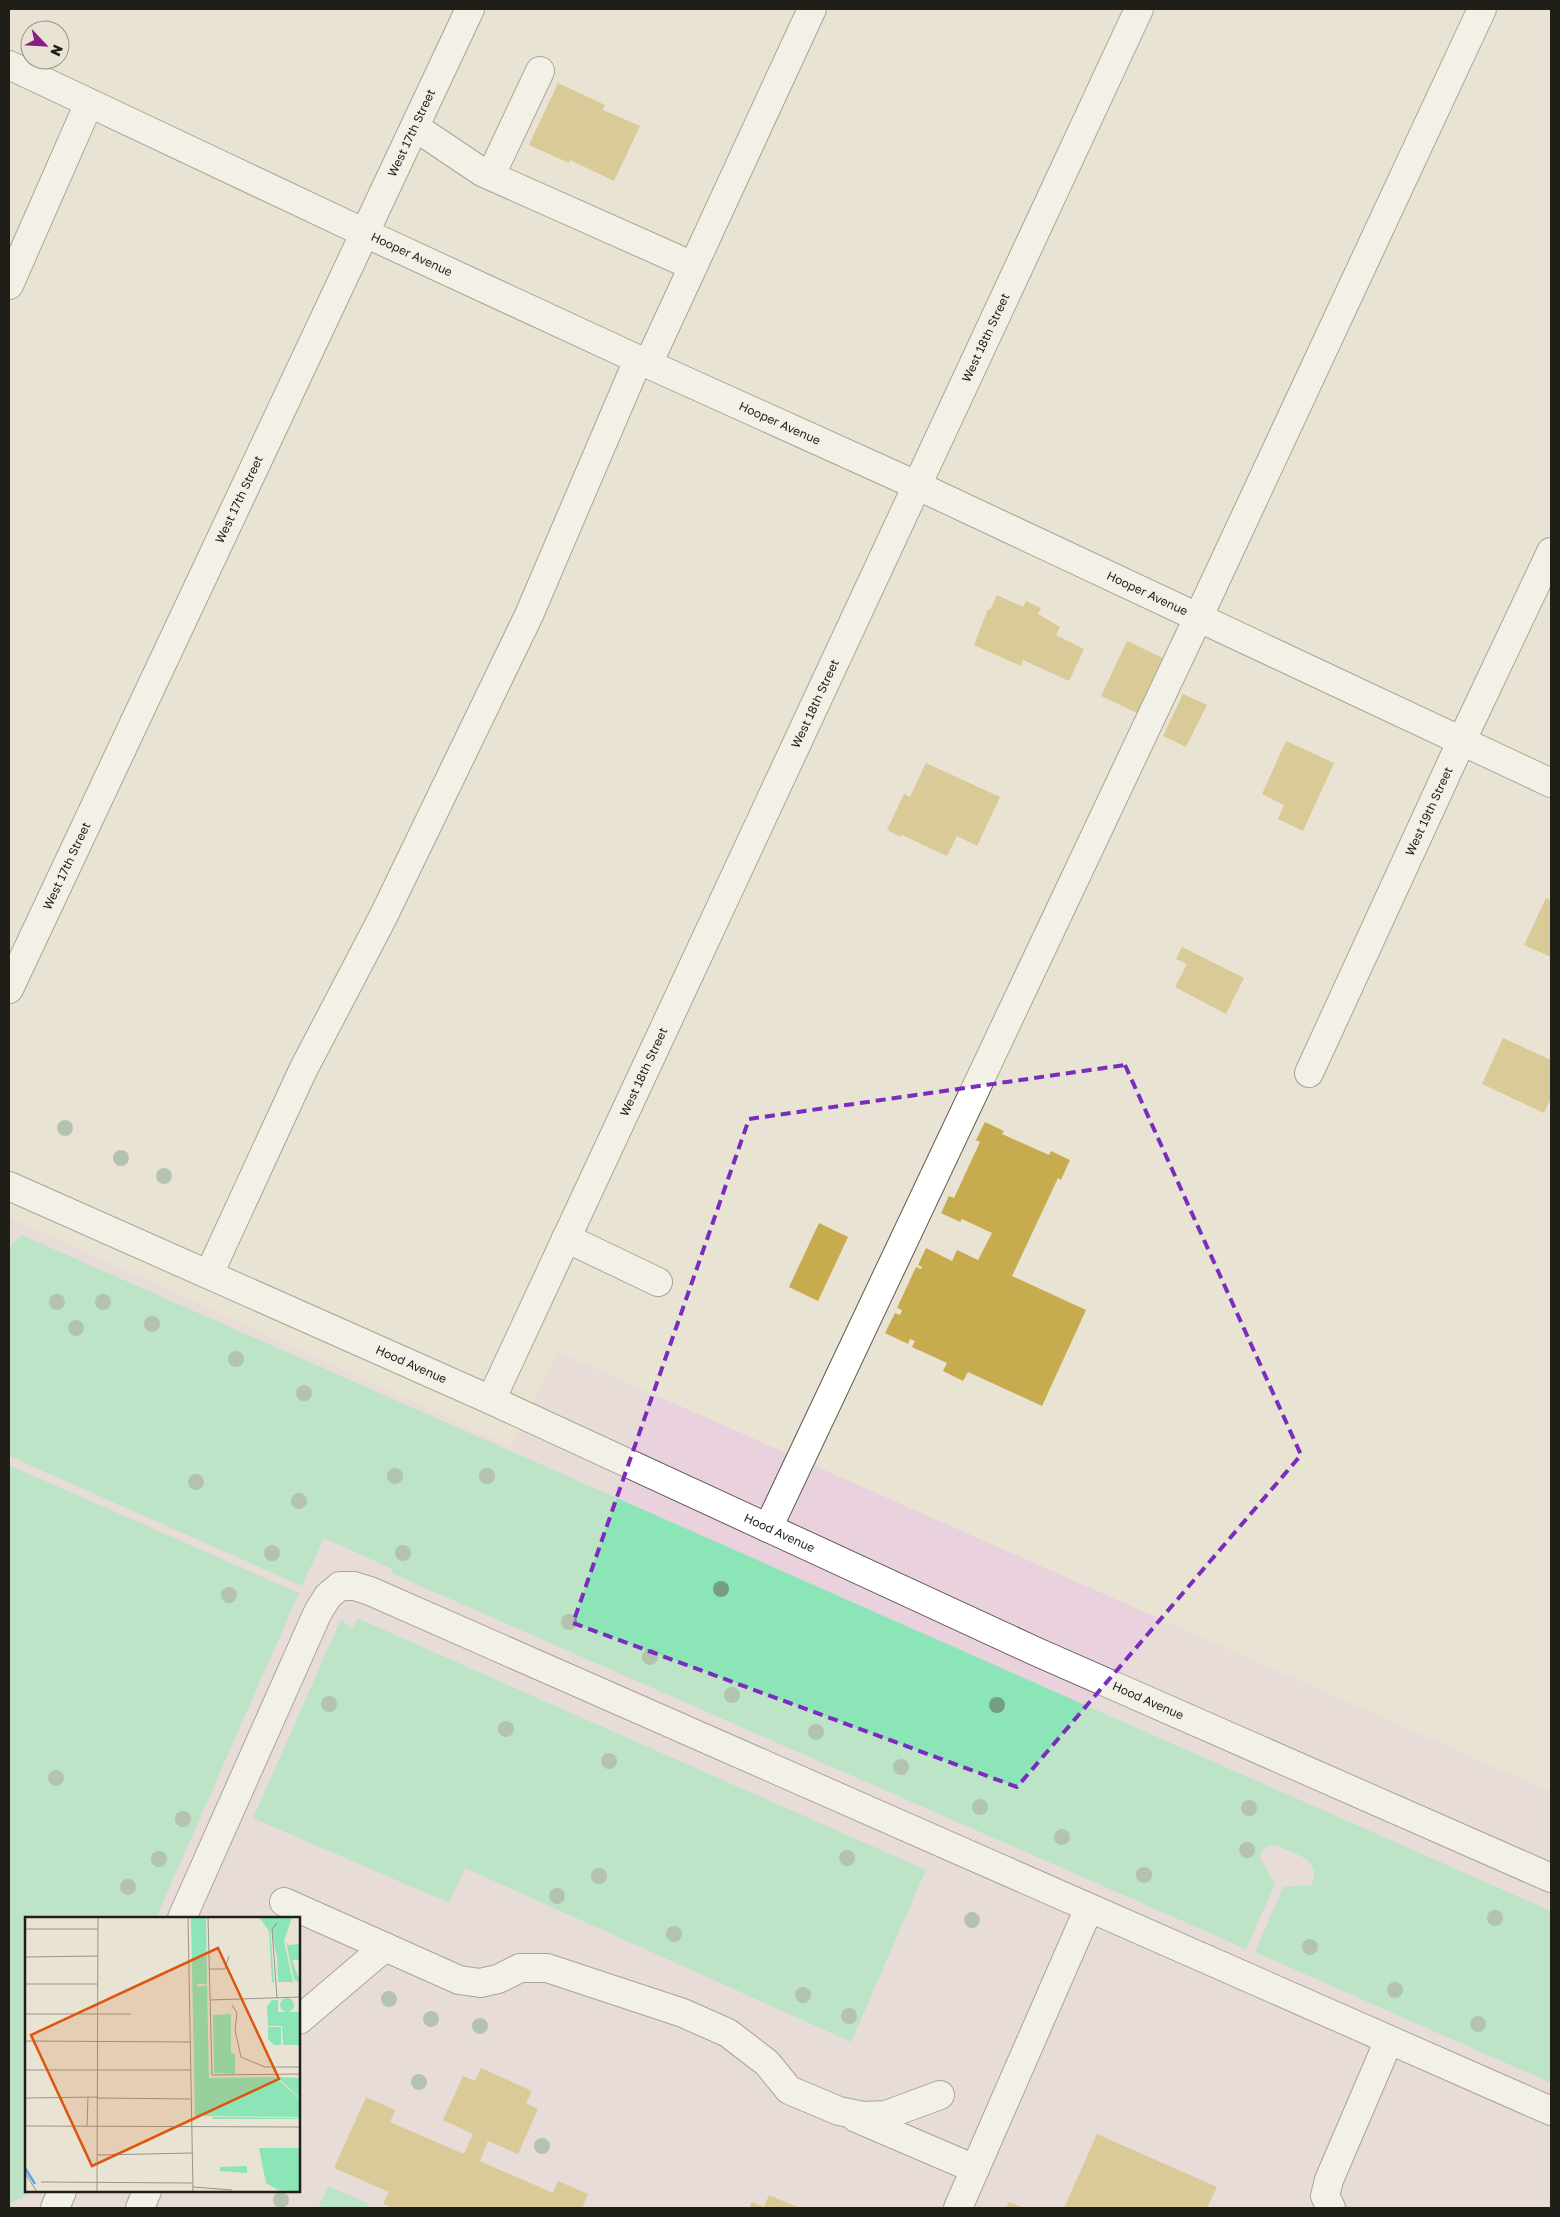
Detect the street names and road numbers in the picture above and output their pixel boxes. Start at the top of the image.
street label: West 17th Street [384,86,438,179]
street label: Hooper Avenue [369,229,455,279]
street label: West 18th Street [958,290,1013,384]
street label: Hooper Avenue [737,398,823,448]
street label: West 17th Street [212,453,266,546]
street label: Hooper Avenue [1104,568,1191,619]
street label: West 18th Street [788,657,842,750]
street label: West 19th Street [1402,764,1456,858]
street label: West 17th Street [39,819,94,912]
street label: West 18th Street [616,1025,671,1118]
street label: Hood Avenue [373,1342,449,1386]
street label: Hood Avenue [742,1510,817,1555]
street label: Hood Avenue [1110,1678,1186,1723]

